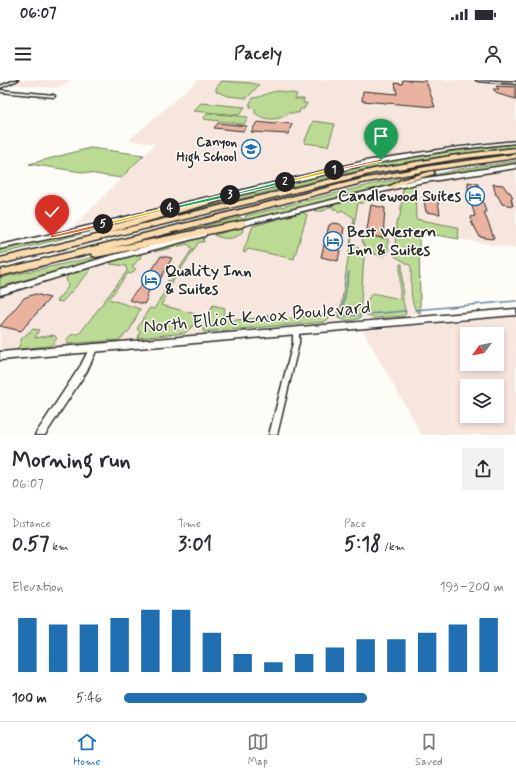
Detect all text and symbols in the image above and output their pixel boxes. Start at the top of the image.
text: 06:07 [20,4,57,24]
text: Pacely [234,42,282,66]
icon: menu [12,43,34,65]
icon: person [482,43,504,65]
pin [364,119,398,160]
icon: arrive [370,125,392,147]
place label: Canyon High School [176,134,237,169]
school or university icon: Canyon High School [240,138,262,160]
pin: 1 [324,160,344,180]
text: 1 [332,163,336,177]
pin: 2 [275,172,295,192]
text: 2 [282,175,288,189]
pin: 3 [220,185,240,205]
hotel icon: Candlewood Suites [464,185,486,207]
place label: Candlewood Suites [338,186,462,207]
text: 3 [228,188,232,202]
pin [35,195,69,236]
pin: 4 [160,198,180,218]
icon: check [41,201,63,223]
text: 4 [167,201,173,215]
pin: 5 [93,214,113,234]
text: 5 [100,217,106,231]
place label: Best Western Inn & Suites [347,222,436,261]
hotel icon: Best Western Inn & Suites [322,230,344,252]
place label: Quality Inn & Suites [165,261,252,300]
hotel icon: Quality Inn & Suites [140,269,162,291]
street label: North Elliot Knox Boulevard [142,295,372,339]
north arrow [460,327,504,371]
map controls [460,327,504,423]
button: layers [460,379,504,423]
text: Morning run [12,447,131,475]
button: share [462,448,504,490]
text: 06:07 [12,476,44,493]
text: Distance [12,517,51,531]
text: Time [178,517,201,531]
text: Pace [344,517,366,531]
text: 0.57 [12,531,49,558]
text: 3:01 [178,531,212,558]
text: 5:18 [344,531,381,558]
text: km [49,540,68,554]
text: /km [381,540,405,554]
text: Elevation [12,579,63,596]
text: 193–200 m [440,579,504,596]
text: 100 m [12,690,47,707]
text: 5:46 [76,690,102,707]
tab: Home [73,731,100,769]
tab: Map [247,731,269,769]
tab: Saved [415,731,443,769]

